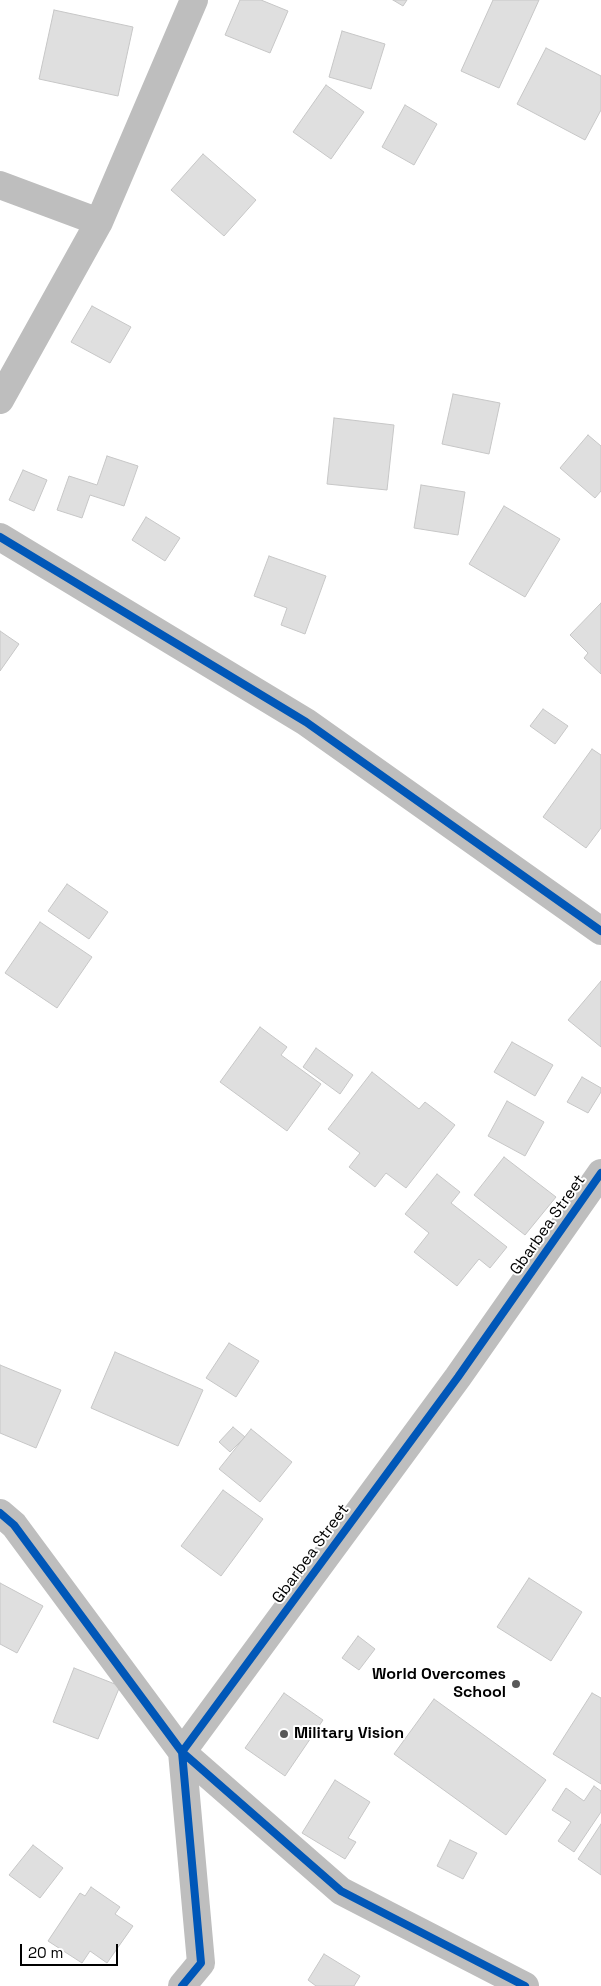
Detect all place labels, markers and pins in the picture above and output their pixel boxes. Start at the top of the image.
place label: World Overcomes School [372,1665,506,1703]
marker: World Overcomes School [510,1678,522,1690]
place label: Military Vision [294,1724,404,1744]
marker: Military Vision [278,1728,290,1740]

